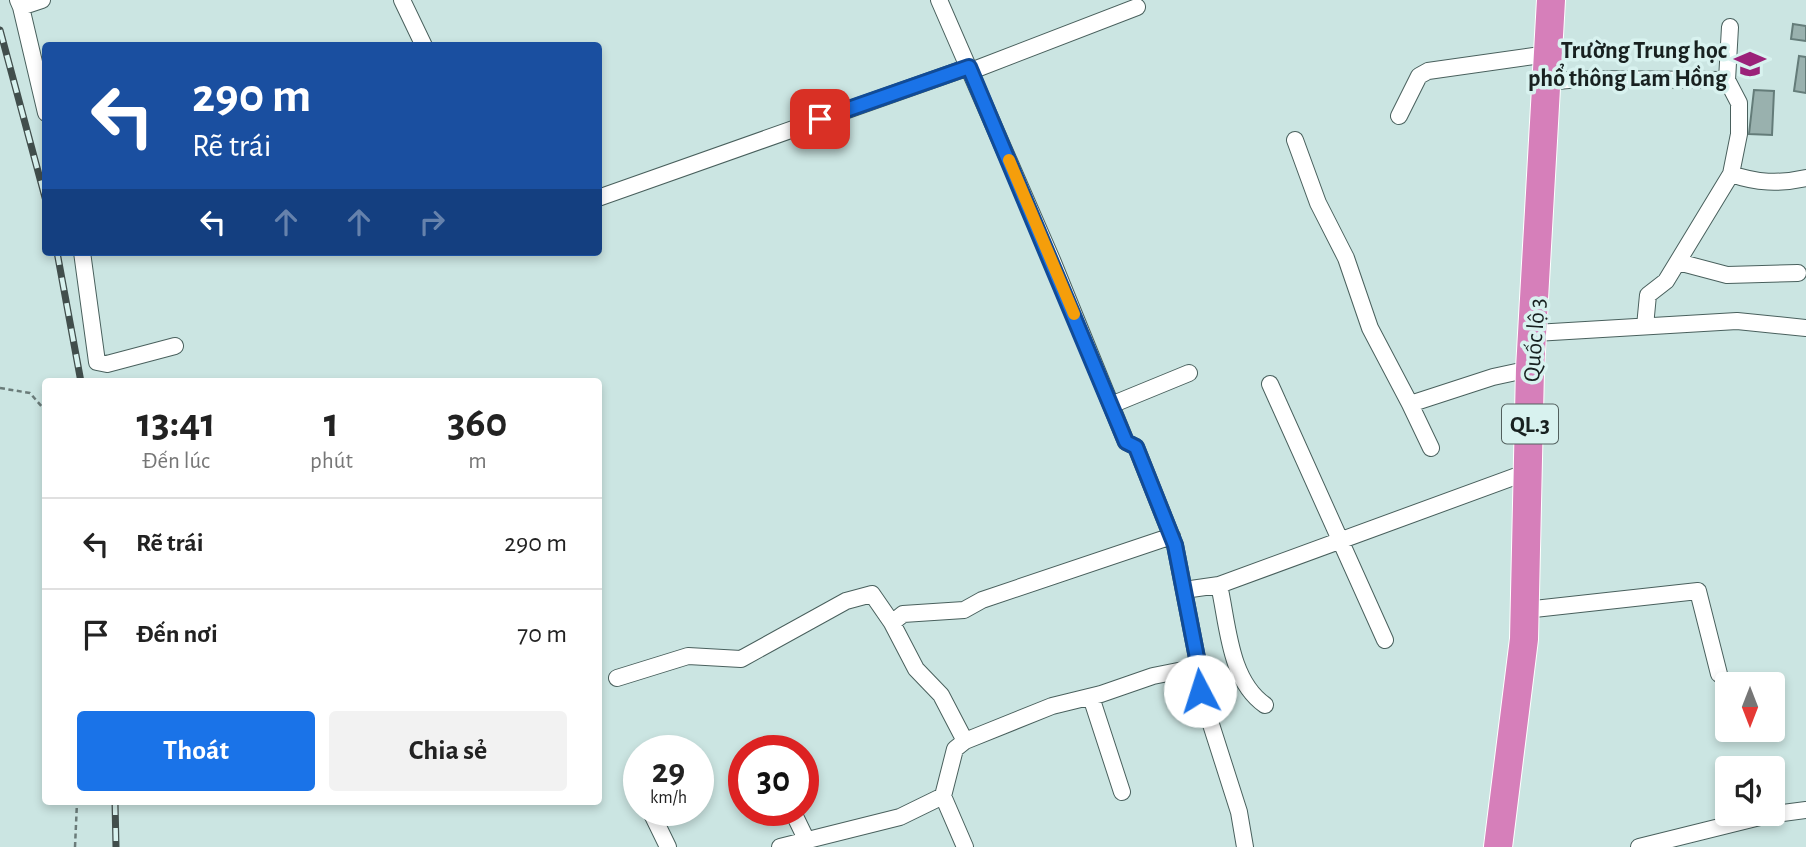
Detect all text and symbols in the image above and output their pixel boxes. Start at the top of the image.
place label: Trường Trung học phổ thông Lam Hồng [1528,39,1728,91]
school or university icon: Trường Trung học phổ thông Lam Hồng [1733,47,1767,81]
icon: left [77,70,168,161]
text: 290 m [192,72,311,121]
pin [790,89,850,149]
icon: arrive [801,100,839,138]
text: Rẽ trái [192,130,271,162]
icon: left [194,203,232,241]
icon: ahead [267,203,305,241]
icon: ahead [340,203,378,241]
icon: right [413,203,451,241]
street label: Quốc lộ 3 [1520,297,1550,383]
text: 13:41 [136,402,216,444]
text: 1 [324,402,339,444]
text: 360 [447,402,508,444]
road number: QL.3 [1502,404,1558,444]
text: Đến lúc [142,450,210,473]
text: phút [310,450,353,473]
text: m [468,450,487,473]
icon: left [77,525,115,563]
text: Rẽ trái [136,530,204,556]
text: 290 m [504,530,567,556]
icon: arrive [77,616,115,654]
text: Đến nơi [136,621,218,647]
text: 70 m [517,621,567,647]
position arrow [1163,654,1237,728]
north arrow [1715,672,1785,742]
map controls [1715,672,1785,826]
button: Thoát [77,711,315,791]
button: Chia sẻ [329,711,567,791]
speed limit sign: 30 [728,735,819,826]
text: 29 [652,754,685,789]
button: sound [1715,756,1785,826]
text: km/h [650,789,687,807]

